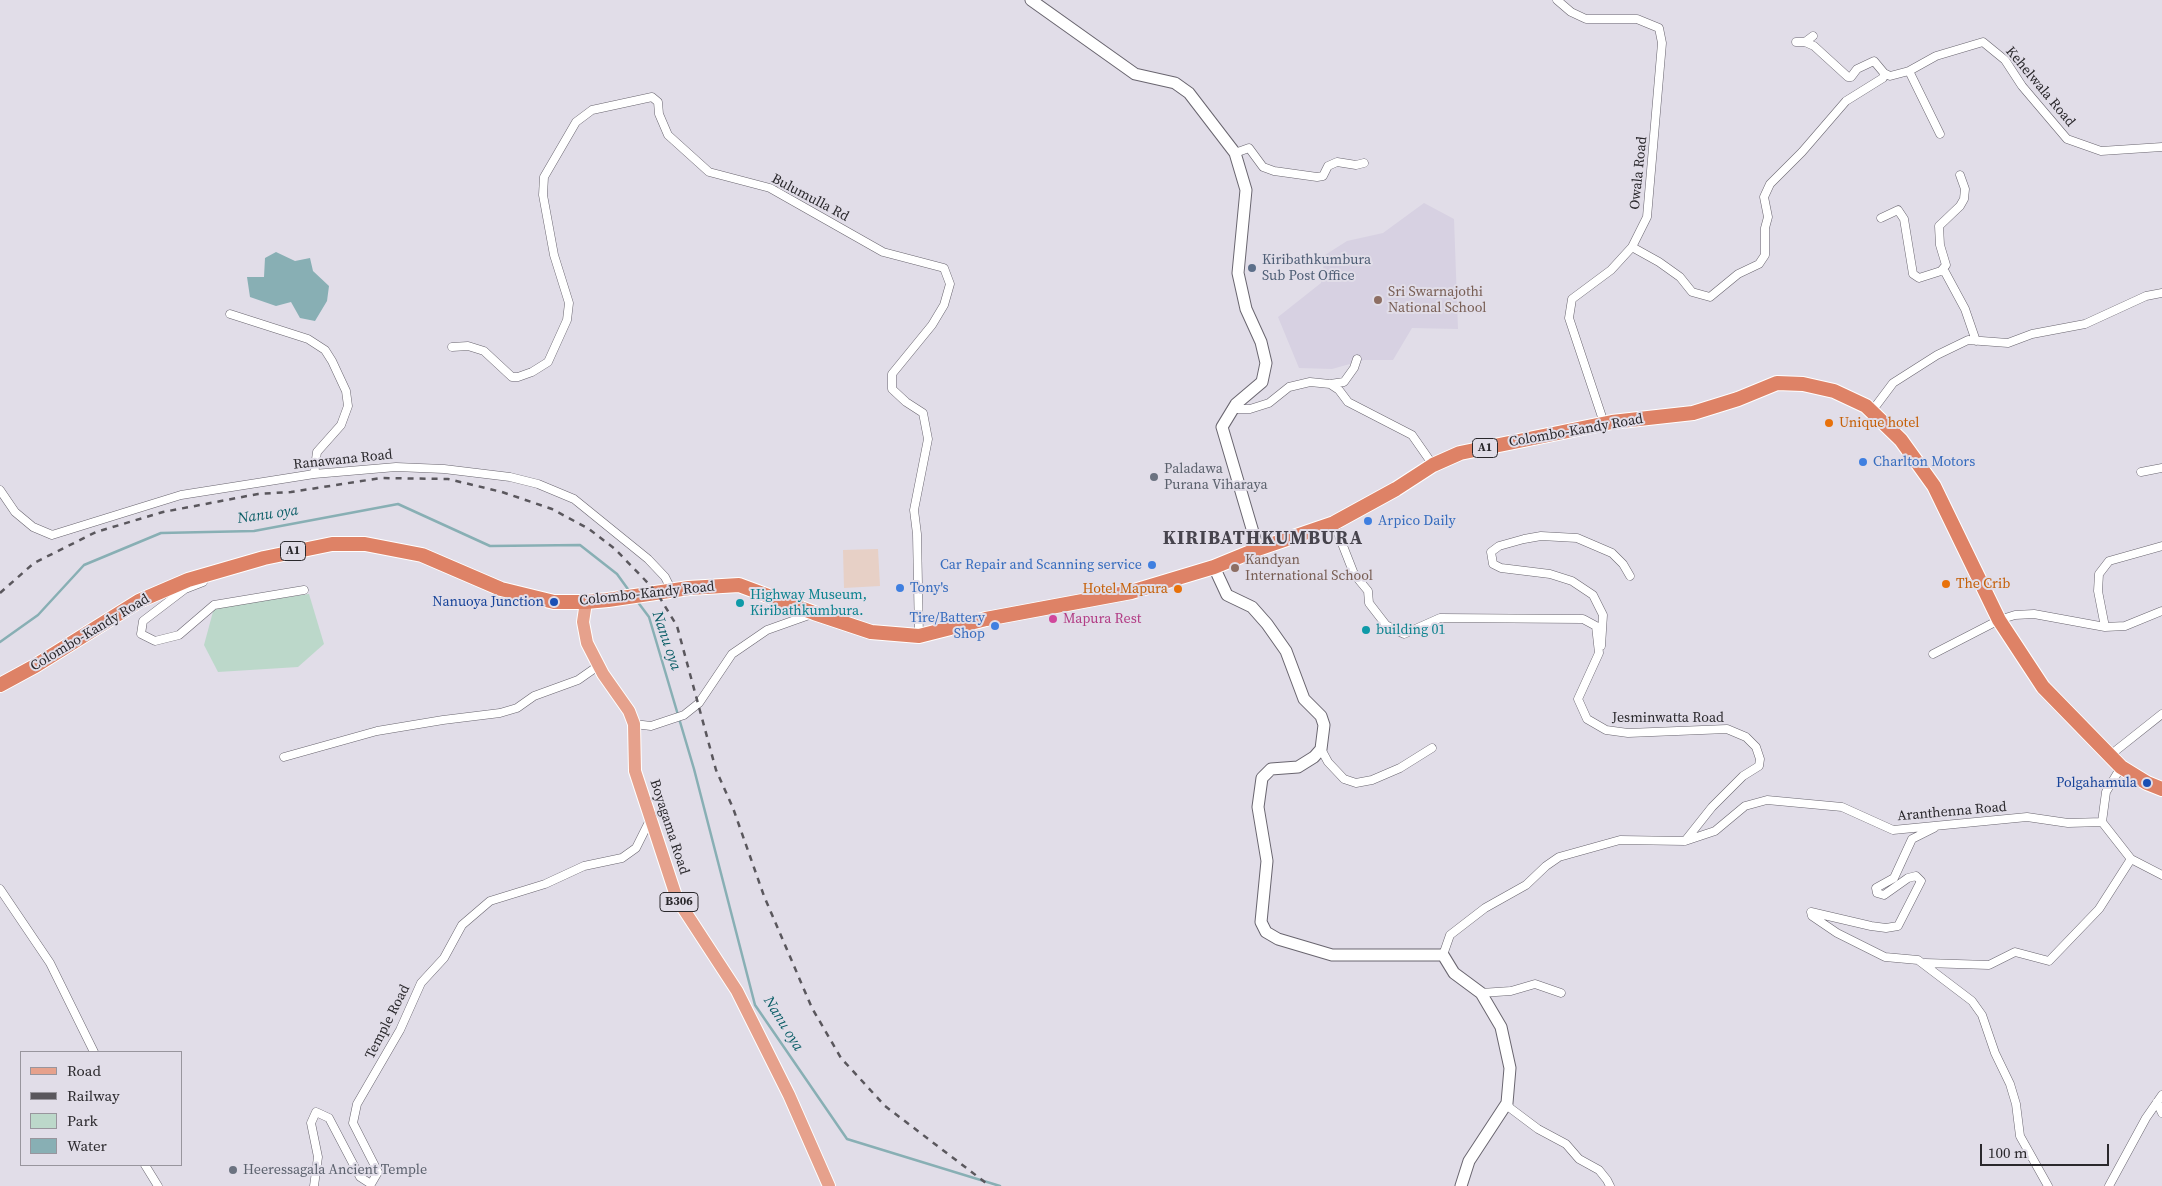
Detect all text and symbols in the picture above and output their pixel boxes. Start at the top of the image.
street label: Kehelwala Road [2002,44,2078,130]
street label: Owala Road [1627,136,1651,210]
street label: Bulumulla Rd [768,171,852,225]
place label: Kiribathkumbura Sub Post Office [1262,252,1371,284]
marker: Kiribathkumbura Sub Post Office [1246,262,1258,274]
place label: Sri Swarnajothi National School [1388,284,1486,316]
marker: Sri Swarnajothi National School [1372,294,1384,306]
street label: Colombo-Kandy Road [1508,411,1644,451]
place label: Unique hotel [1839,415,1919,431]
marker: Unique hotel [1823,417,1835,429]
road number: A1 [1472,438,1498,458]
street label: Ranawana Road [293,446,393,474]
place label: Charlton Motors [1873,454,1975,470]
marker: Charlton Motors [1857,456,1869,468]
place label: Paladawa Purana Viharaya [1164,461,1268,494]
marker: Paladawa Purana Viharaya [1148,471,1160,483]
water label: Nanu oya [236,502,300,528]
place label: Arpico Daily [1378,513,1456,529]
marker: Arpico Daily [1362,515,1374,527]
district label: KIRIBATHKUMBURA [1161,528,1365,550]
road number: A1 [280,542,306,560]
place label: Kandyan International School [1245,552,1373,584]
place label: Car Repair and Scanning service [940,557,1142,573]
marker: Car Repair and Scanning service [1146,559,1158,571]
marker: Kandyan International School [1229,562,1241,574]
place label: The Crib [1956,576,2010,592]
marker: The Crib [1940,578,1952,590]
street label: Colombo-Kandy Road [579,579,715,609]
place label: Tony's [910,580,949,596]
place label: Hotel Mapura [1082,581,1168,597]
marker: Tony's [894,582,906,594]
marker: Hotel Mapura [1172,583,1184,595]
place label: Highway Museum, Kiribathkumbura. [750,587,867,620]
street label: Colombo-Kandy Road [27,591,153,675]
place label: Nanuoya Junction [432,594,544,610]
marker: Nanuoya Junction [548,596,560,608]
marker: Highway Museum, Kiribathkumbura. [734,597,746,609]
water label: Nanu oya [648,609,684,673]
place label: Tire/Battery Shop [909,610,985,642]
place label: Mapura Rest [1063,611,1141,627]
marker: Mapura Rest [1047,613,1059,625]
marker: Tire/Battery Shop [989,620,1001,632]
place label: building 01 [1376,622,1446,638]
marker: building 01 [1360,624,1372,636]
street label: Jesminwatta Road [1612,710,1724,726]
place label: Polgahamula [2056,775,2137,791]
street label: Boyagama Road [646,777,692,877]
marker: Polgahamula [2141,777,2153,789]
street label: Aranthenna Road [1897,799,2007,825]
road number: B306 [660,892,698,912]
street label: Temple Road [362,982,414,1062]
water label: Nanu oya [759,993,807,1055]
legend [20,1051,182,1166]
text: Road [67,1060,101,1081]
text: Railway [67,1085,120,1106]
text: Park [67,1110,98,1131]
scale bar [1982,1134,2111,1166]
text: Water [67,1135,107,1156]
text: 100 m [1988,1142,2028,1163]
place label: Heeressagala Ancient Temple [243,1162,427,1178]
marker: Heeressagala Ancient Temple [227,1164,239,1176]

